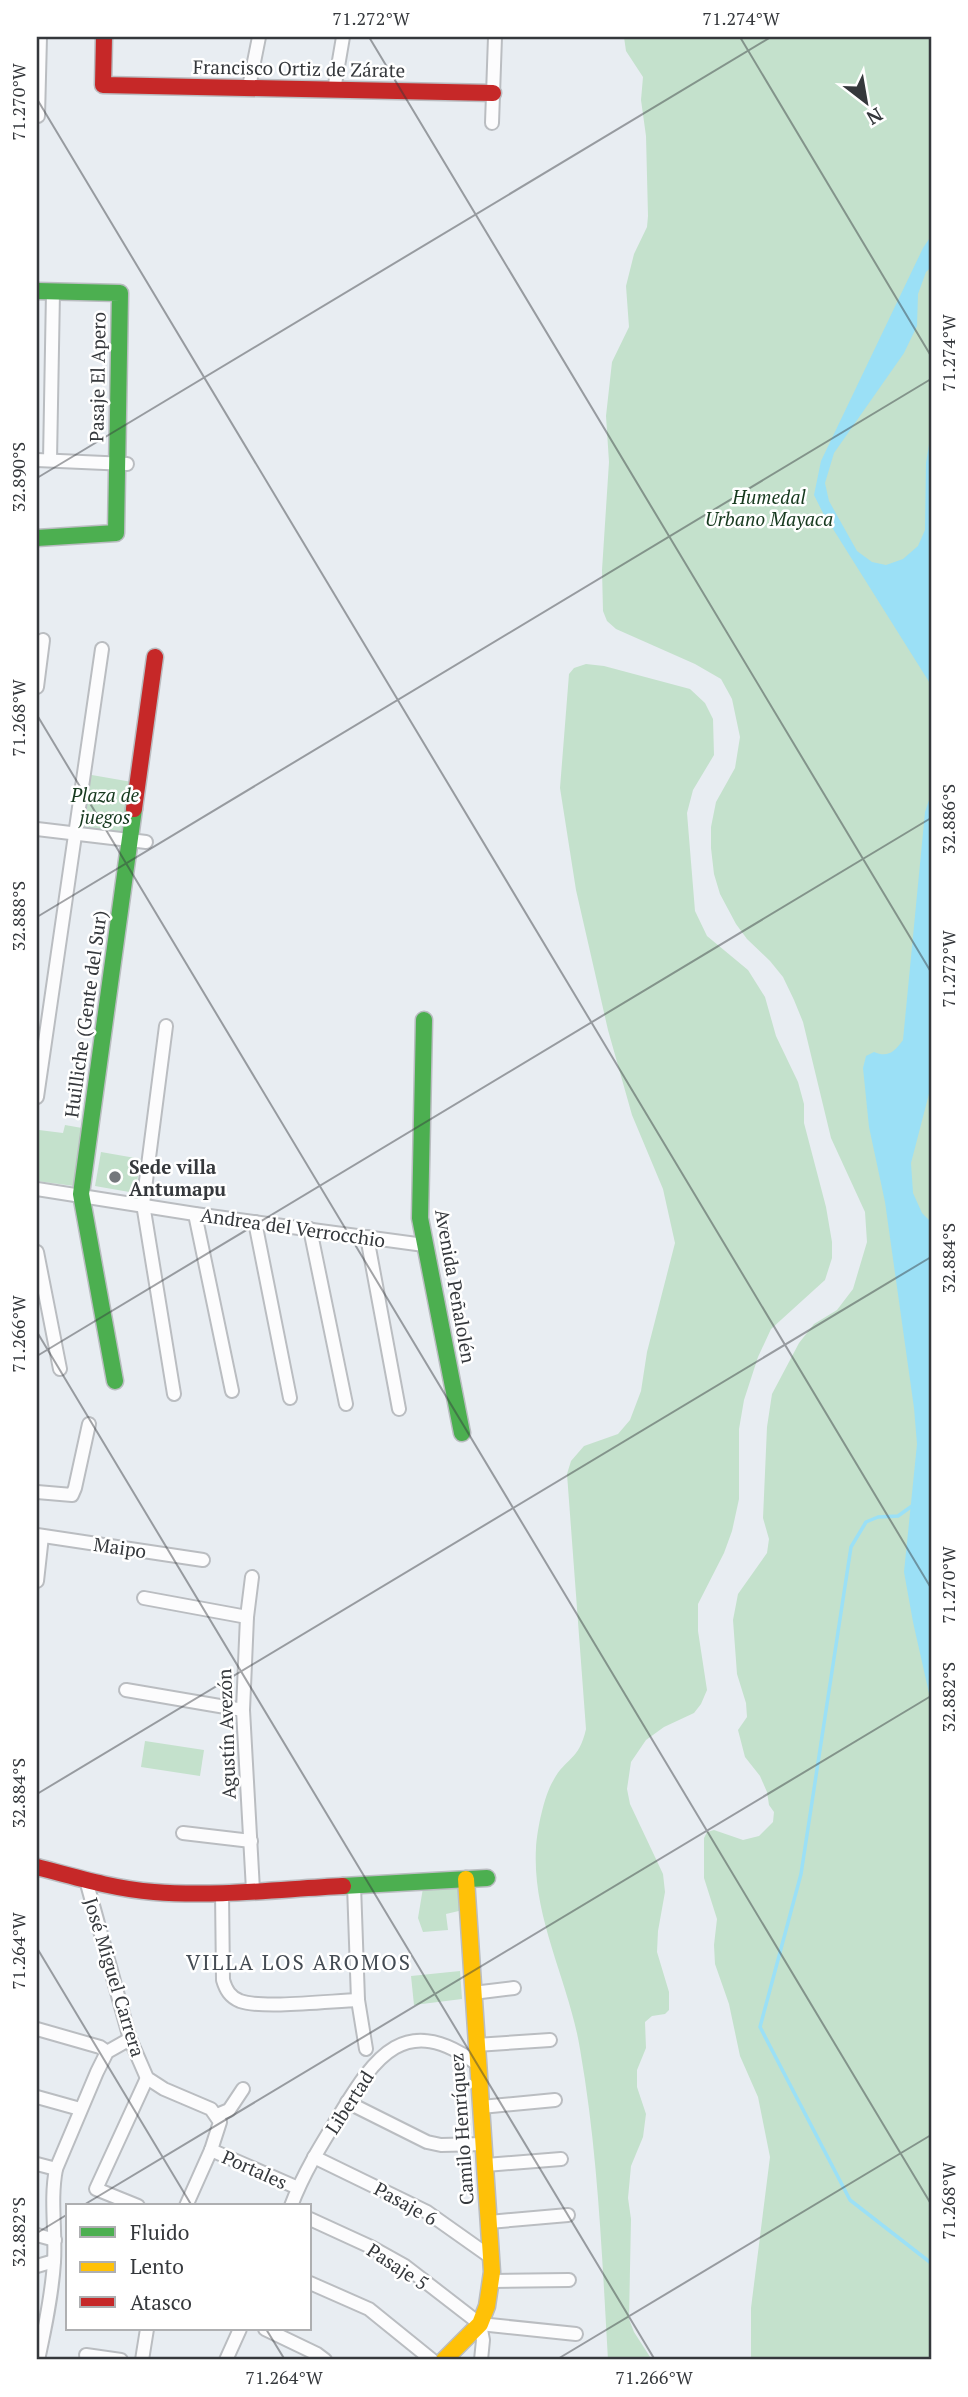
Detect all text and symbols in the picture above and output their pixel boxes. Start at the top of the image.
text: 71.272°W [332,6,410,30]
text: 71.274°W [702,6,780,30]
street label: Francisco Ortiz de Zárate [193,54,405,82]
text: 71.270°W [6,63,30,141]
north arrow [832,66,902,136]
text: N [862,103,888,132]
street label: Pasaje El Apero [83,312,111,442]
text: 71.274°W [936,314,960,392]
text: 32.890°S [6,442,30,512]
park label: Humedal Urbano Mayaca [705,484,833,531]
text: 71.268°W [6,679,30,757]
park label: Plaza de juegos [70,782,140,829]
text: 32.886°S [936,784,960,854]
text: 32.888°S [6,881,30,951]
street label: Huilliche (Gente del Sur) [58,909,112,1119]
text: 71.272°W [936,930,960,1008]
place label: Sede villa Antumapu [129,1154,226,1201]
marker: Sede villa Antumapu [107,1169,123,1185]
street label: Andrea del Verrocchio [199,1202,387,1252]
street label: Avenida Peñalolén [430,1207,482,1365]
text: 32.884°S [936,1223,960,1293]
text: 71.266°W [6,1295,30,1373]
street label: Maipo [92,1531,148,1563]
text: 71.270°W [936,1546,960,1624]
text: 32.882°S [936,1662,960,1732]
street label: Agustín Avezón [211,1668,241,1800]
text: 32.884°S [6,1758,30,1828]
street label: José Miguel Carrera [79,1894,151,2060]
text: 71.264°W [6,1912,30,1990]
district label: VILLA LOS AROMOS [186,1948,412,1976]
street label: Camilo Henríquez [443,2052,479,2206]
street label: Libertad [319,2065,379,2138]
street label: Portales [219,2144,291,2194]
text: 71.268°W [936,2162,960,2240]
street label: Pasaje 6 [370,2175,442,2231]
text: 32.882°S [6,2197,30,2267]
legend [66,2204,312,2330]
text: Fluido [130,2218,189,2246]
street label: Pasaje 5 [362,2237,434,2295]
text: Lento [130,2252,184,2280]
text: Atasco [130,2288,192,2316]
text: 71.264°W [245,2365,323,2389]
text: 71.266°W [615,2365,693,2389]

